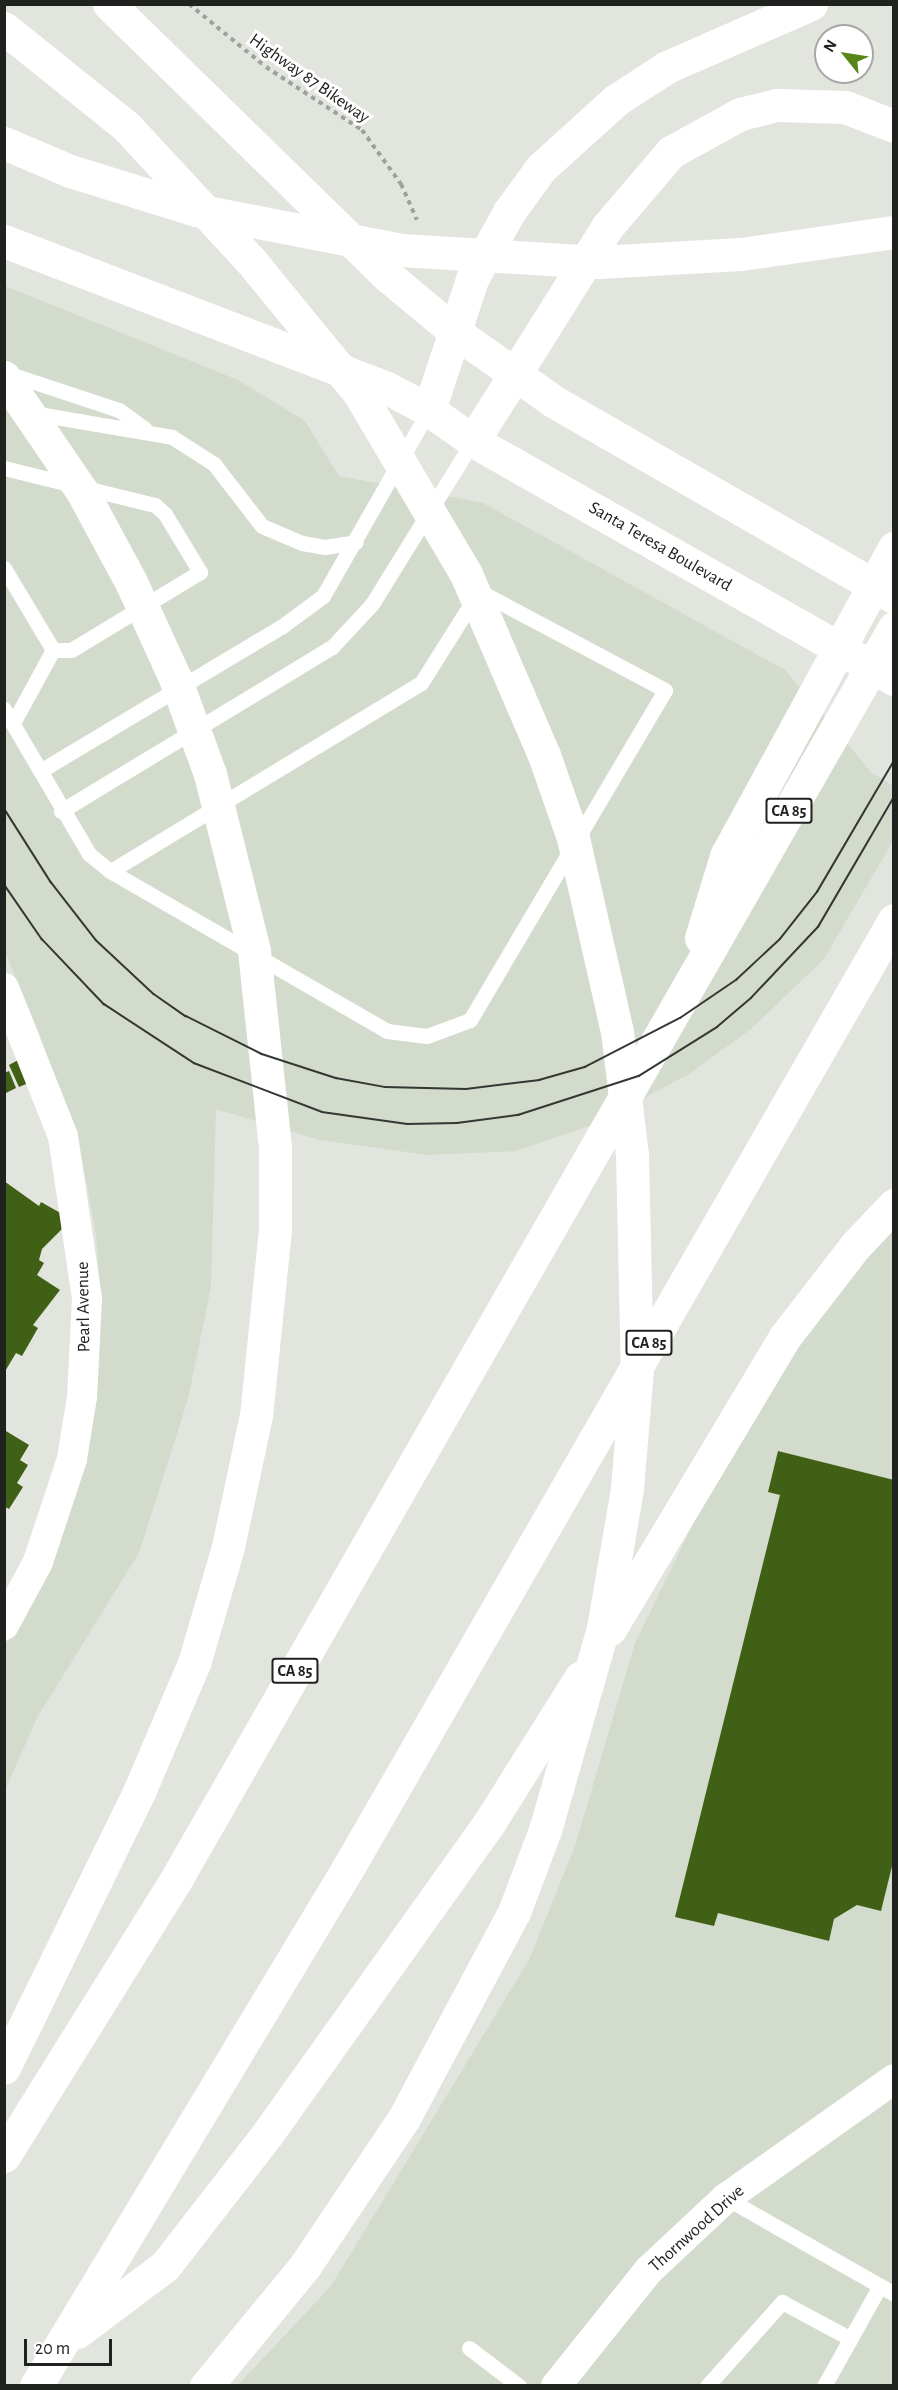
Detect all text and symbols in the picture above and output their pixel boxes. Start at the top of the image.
north arrow [814,24,874,84]
street label: Highway 87 Bikeway [245,29,373,129]
text: N [820,37,840,55]
street label: Santa Teresa Boulevard [585,497,735,597]
road number: CA 85 [765,798,813,824]
street label: Pearl Avenue [72,1261,96,1353]
road number: CA 85 [625,1330,673,1356]
road number: CA 85 [271,1658,319,1684]
street label: Thornwood Drive [645,2181,749,2277]
scale bar [27,2327,116,2365]
text: 20 m [35,2340,70,2358]

